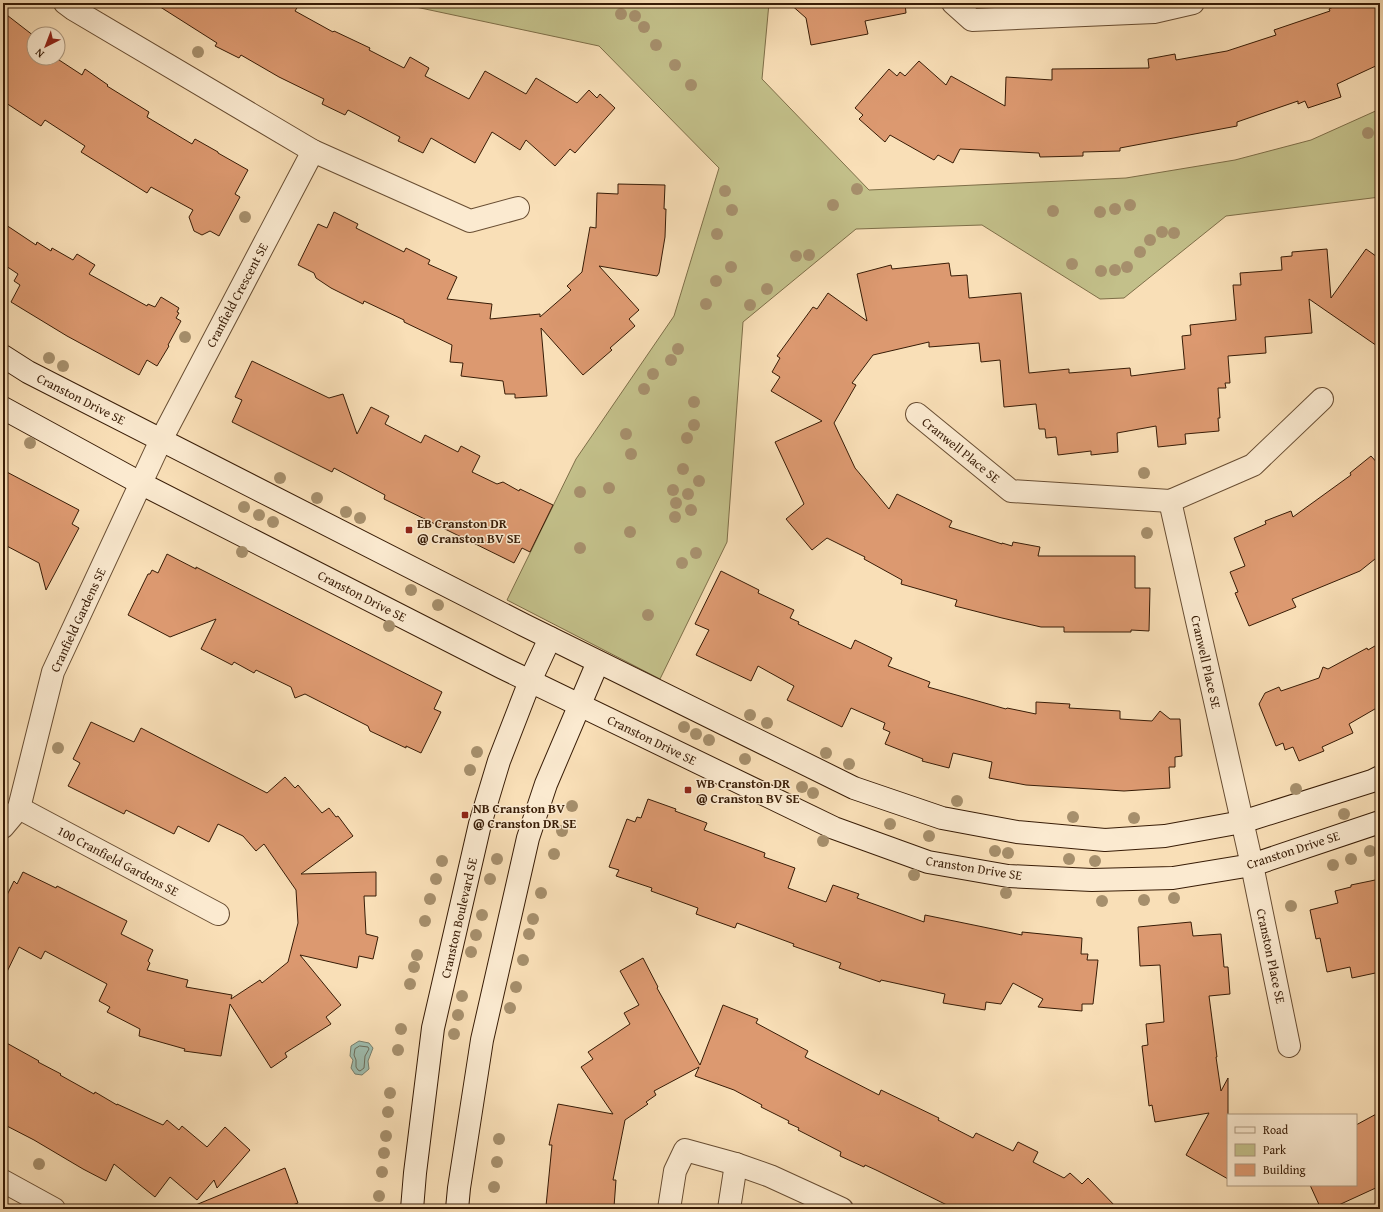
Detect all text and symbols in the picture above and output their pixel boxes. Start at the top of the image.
north arrow [26,26,66,66]
text: N [31,45,47,62]
street label: Cranfield Crescent SE [201,239,273,351]
street label: Cranston Drive SE [33,368,129,430]
street label: Cranwell Place SE [918,413,1004,488]
place label: EB Cranston DR @ Cranston BV SE [417,514,520,548]
marker: EB Cranston DR @ Cranston BV SE [404,525,414,535]
street label: Cranfield Gardens SE [45,564,111,675]
street label: Cranston Drive SE [314,565,410,627]
street label: Cranwell Place SE [1186,613,1226,711]
street label: Cranston Drive SE [604,710,700,770]
place label: WB Cranston DR @ Cranston BV SE [696,774,799,808]
marker: WB Cranston DR @ Cranston BV SE [683,785,693,795]
place label: NB Cranston BV @ Cranston DR SE [473,799,576,833]
marker: NB Cranston BV @ Cranston DR SE [460,810,470,820]
street label: 100 Cranfield Gardens SE [54,821,182,901]
street label: Cranston Drive SE [1244,826,1343,874]
street label: Cranston Drive SE [924,851,1024,885]
street label: Cranston Boulevard SE [436,855,482,980]
street label: Cranston Place SE [1252,907,1290,1006]
legend [1227,1114,1357,1186]
text: Road [1263,1121,1289,1138]
text: Park [1263,1141,1287,1158]
text: Building [1263,1161,1306,1178]

